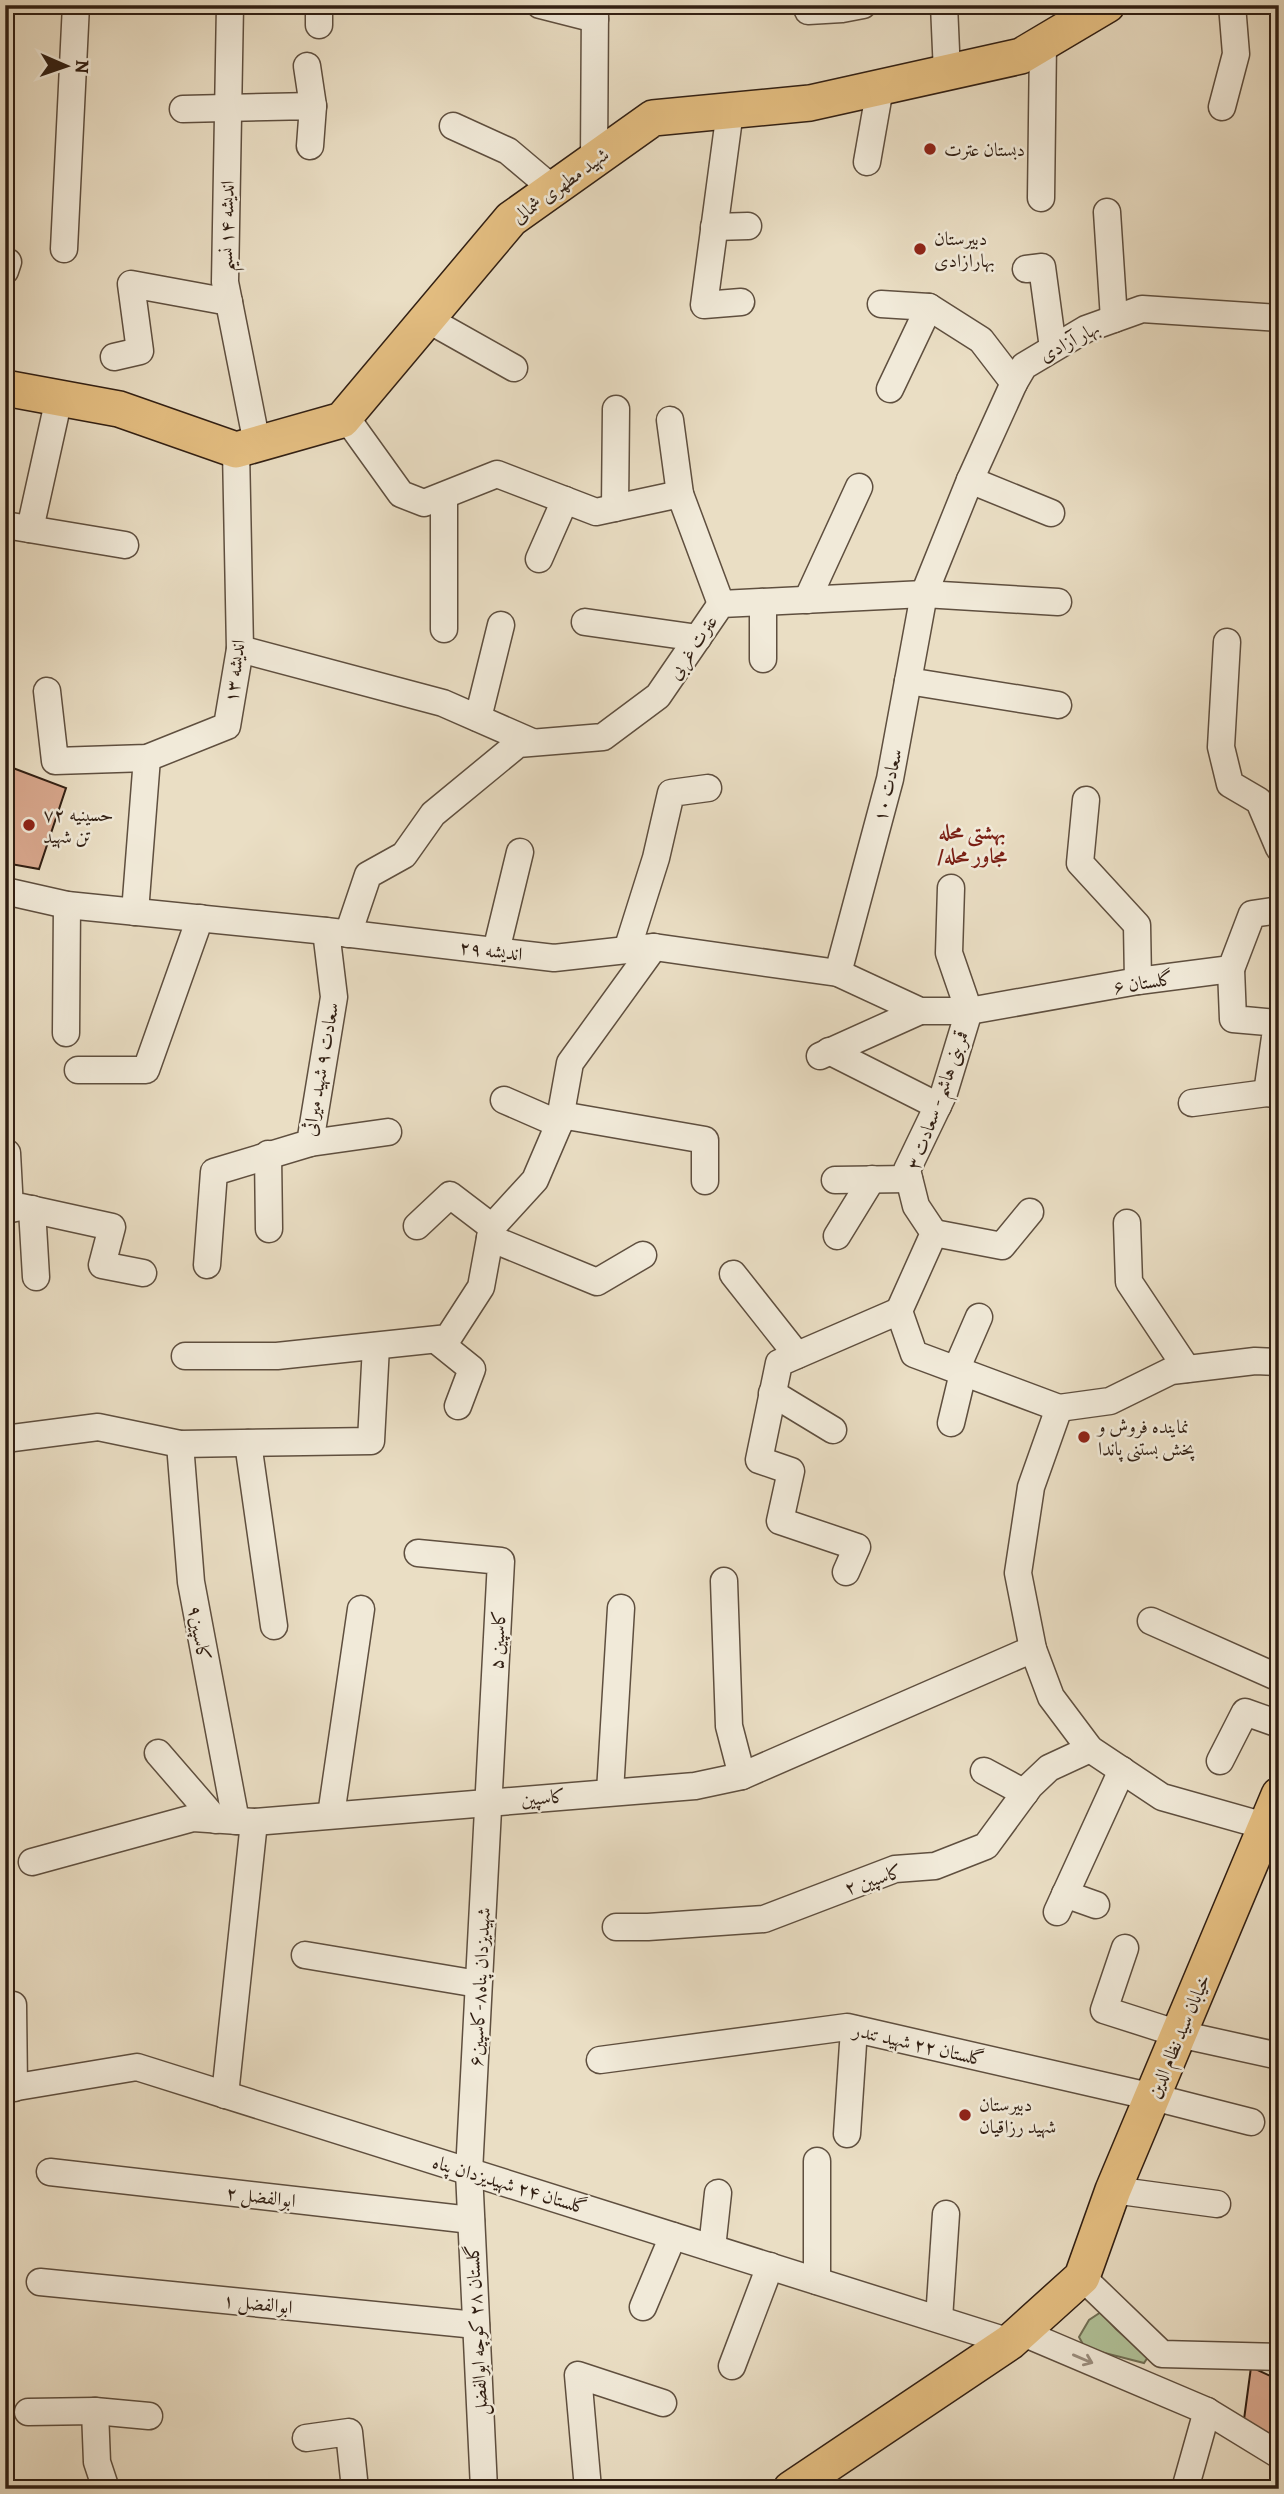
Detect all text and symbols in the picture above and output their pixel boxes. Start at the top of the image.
north arrow [32,32,102,102]
text: N [69,59,95,74]
place label: دبستان عترت [944,137,1025,163]
marker: دبستان عترت [922,141,938,157]
street label: شهید مطهری شمالی [507,142,614,230]
street label: اندیشه ۱۴ نسیم [213,180,247,272]
place label: دبیرستان بهارازادی [934,226,995,274]
marker: دبیرستان بهارازادی [912,241,928,257]
street label: بهار آزادی [1035,315,1104,369]
street label: عترت غربی [662,610,725,686]
street label: اندیشه ۱۳ [218,638,252,704]
street label: سعادت ۱۰ [867,746,909,824]
place label: حسینیه ۷۲ تن شهید [43,802,113,850]
marker: حسینیه ۷۲ تن شهید [21,817,37,833]
district label: بهشتی محله /مجاور محله [937,818,1008,870]
street label: اندیشه ۲۹ [458,934,524,968]
street label: گلستان ۶ [1111,965,1175,1001]
street label: سعادت ۹ شهید میراثی [296,1000,346,1138]
street label: قمربنی هاشم - سعادت ۳ [901,1027,981,1175]
place label: نماینده فروش و پخش بستنی پاندا [1096,1414,1196,1462]
marker: نماینده فروش و پخش بستنی پاندا [1076,1429,1092,1445]
street label: کاسپین۹ [181,1603,217,1663]
street label: کاسپین ۵ [483,1610,513,1670]
street label: کاسپین [520,1783,566,1813]
street label: کاسپین ۲ [841,1858,906,1902]
street label: شهیدیزدان پناه۸-کاسپین۶ [463,1907,497,2067]
street label: خیابان سید نظام الدین [1141,1970,1220,2104]
street label: گلستان ۲۲ شهید تندر [849,2017,987,2073]
place label: دبیرستان شهید رزاقیان [979,2092,1056,2140]
marker: دبیرستان شهید رزاقیان [957,2107,973,2123]
street label: گلستان ۲۴ شهیدیزدان پناه [429,2149,590,2221]
street label: ابوالفضل ۲ [225,2180,297,2214]
street label: گلستان ۲۸ کوچه ابوالفضل [460,2244,494,2416]
street label: ابوالفضل ۱ [222,2287,294,2321]
one-way arrow [1072,2353,1094,2366]

